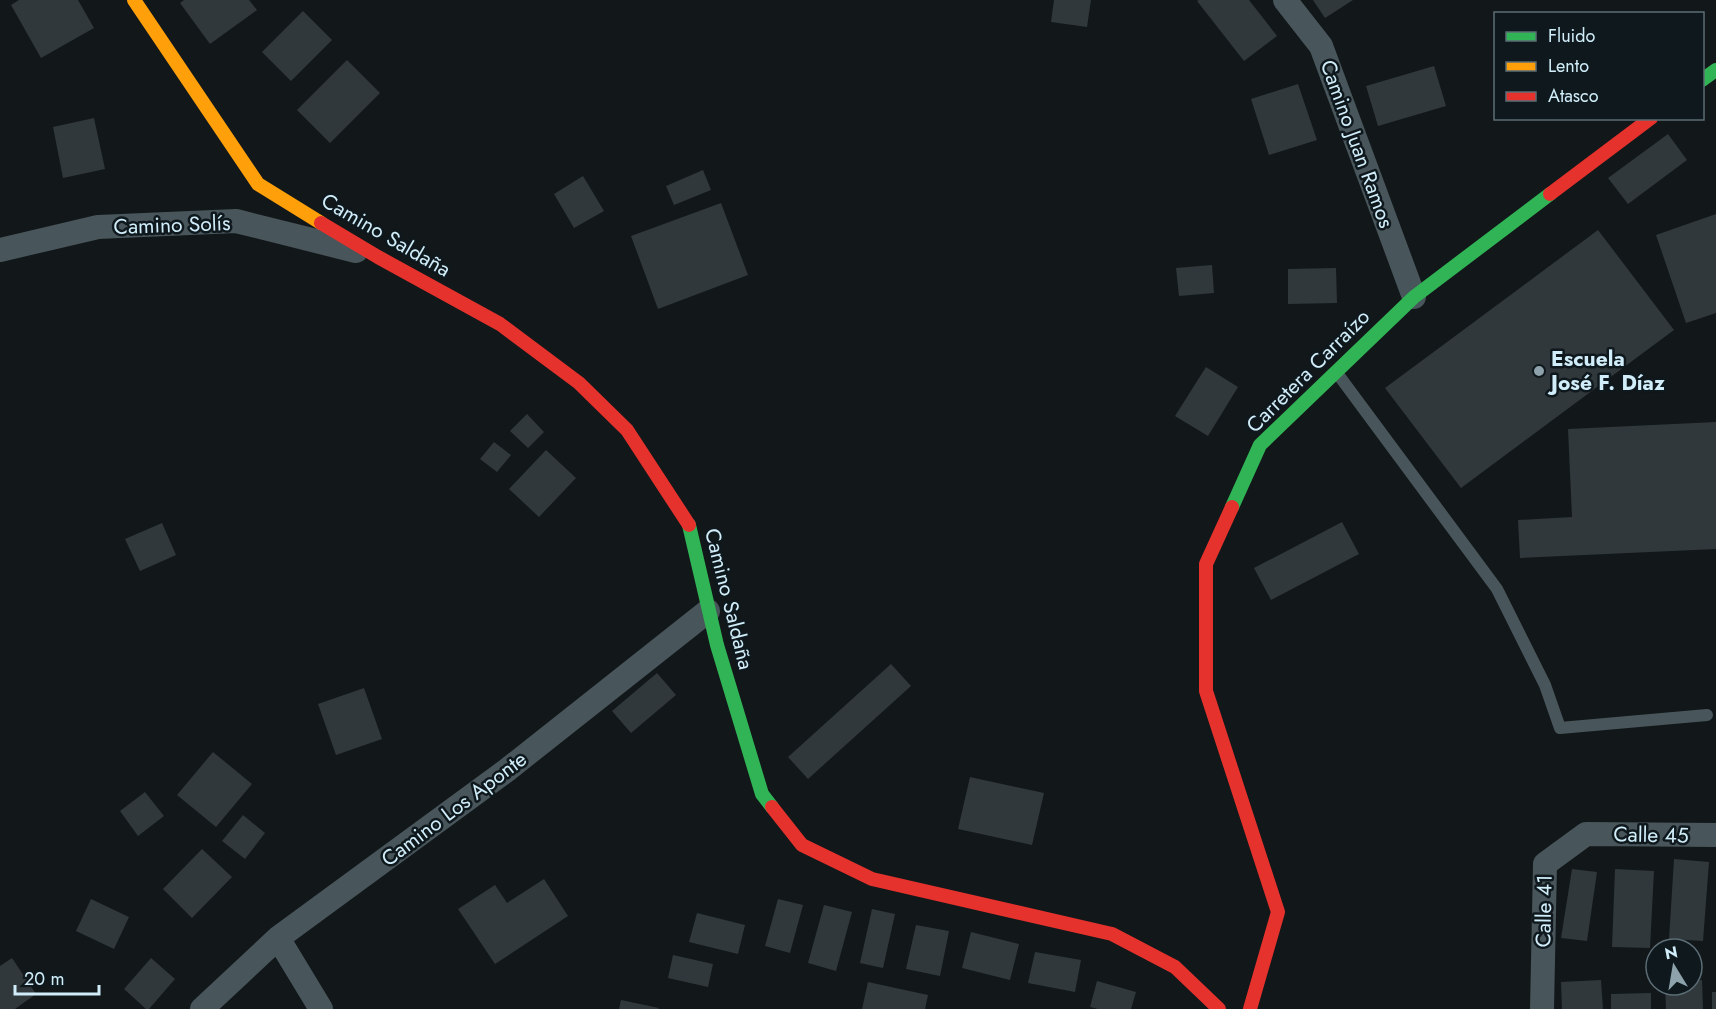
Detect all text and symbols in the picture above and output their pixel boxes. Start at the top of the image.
legend [1494,12,1704,120]
text: Fluido [1548,23,1596,49]
text: Lento [1548,53,1589,79]
street label: Camino Juan Ramos [1313,56,1401,232]
text: Atasco [1548,83,1599,109]
street label: Camino Saldaña [316,186,456,284]
street label: Camino Solís [113,208,231,242]
street label: Carretera Carraízo [1239,302,1377,440]
place label: Escuela José F. Díaz [1547,344,1665,398]
marker: Escuela José F. Díaz [1532,364,1546,378]
street label: Camino Saldaña [697,525,761,673]
street label: Camino Los Aponte [375,744,533,874]
street label: Calle 45 [1613,819,1689,851]
street label: Calle 41 [1528,874,1560,948]
north arrow [1644,937,1704,997]
text: N [1663,940,1680,965]
scale bar [15,958,99,996]
text: 20 m [24,966,64,992]

